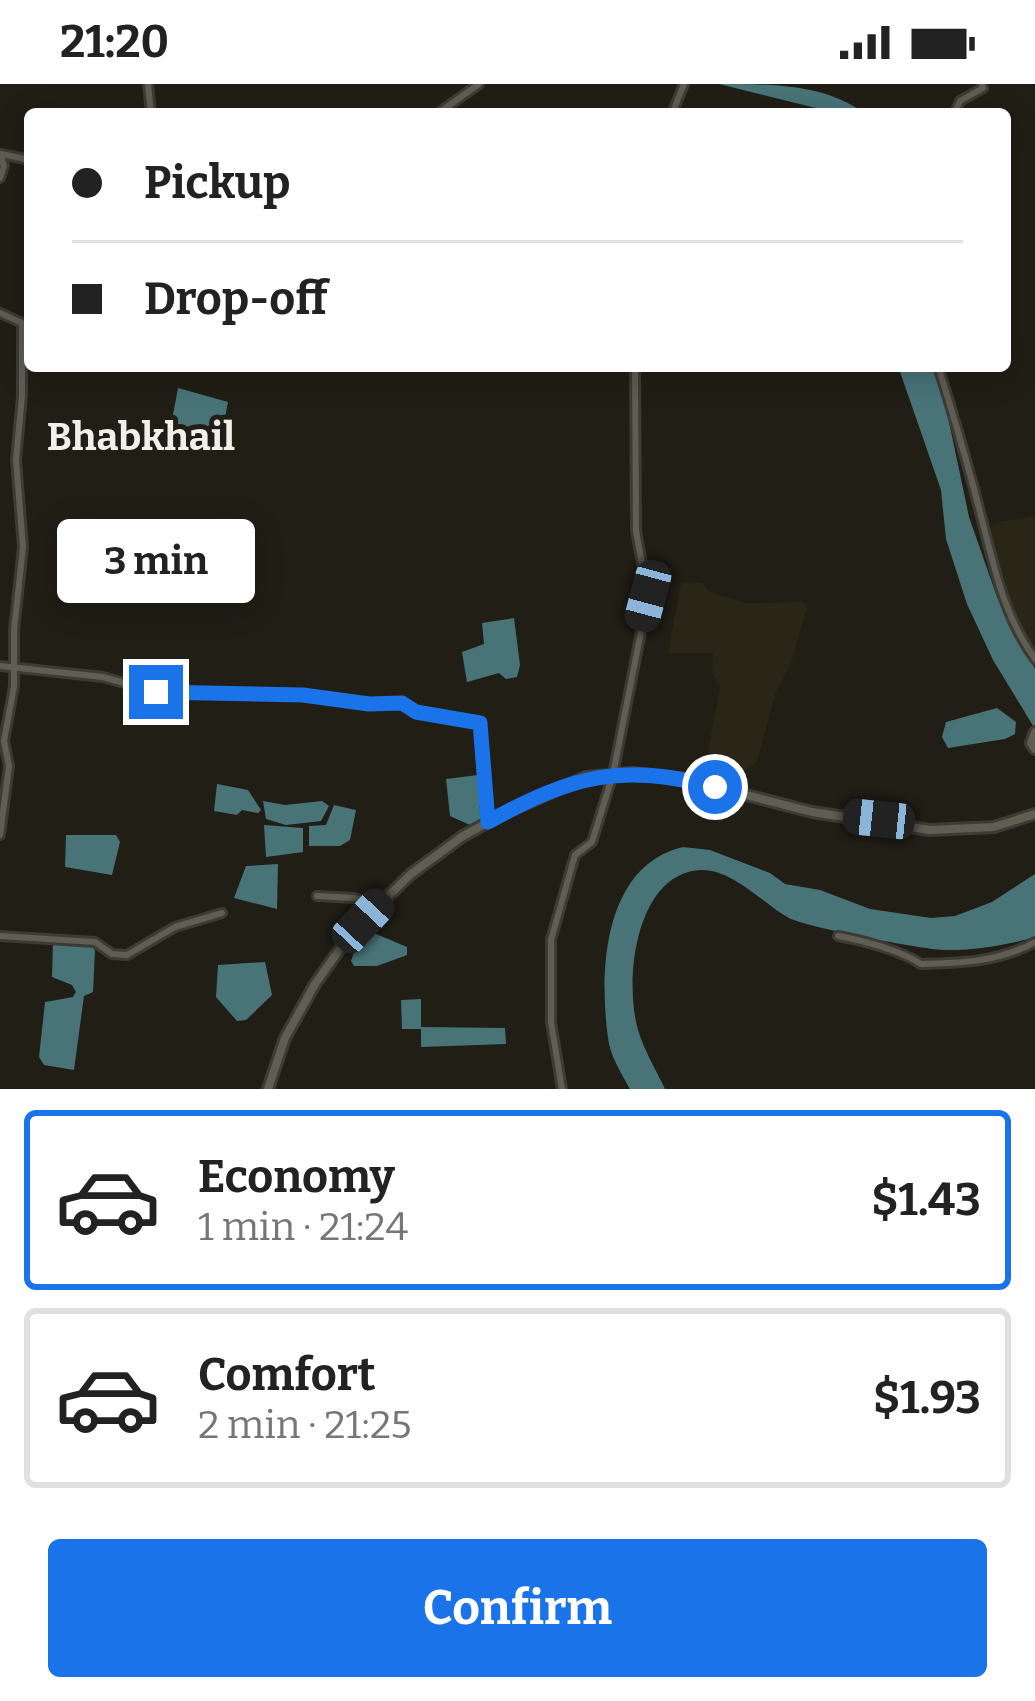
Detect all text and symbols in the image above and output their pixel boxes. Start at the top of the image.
text: 21:20 [60,15,169,69]
text: Pickup [144,156,290,210]
text: Drop-off [144,272,328,326]
district label: Bhabkhail [47,414,235,460]
callout: 3 min [57,518,255,602]
text: 3 min [104,538,208,584]
car [621,557,675,635]
route end [129,665,183,719]
route start [688,760,742,814]
car [841,797,917,841]
car [325,882,401,960]
icon: car [54,1146,162,1254]
text: Economy [198,1150,395,1204]
text: $1.43 [871,1173,981,1227]
text: 1 min · 21:24 [198,1204,408,1250]
icon: car [54,1344,162,1452]
text: Comfort [198,1348,376,1402]
text: $1.93 [873,1371,981,1425]
text: 2 min · 21:25 [198,1402,412,1448]
button: Confirm [48,1539,987,1677]

